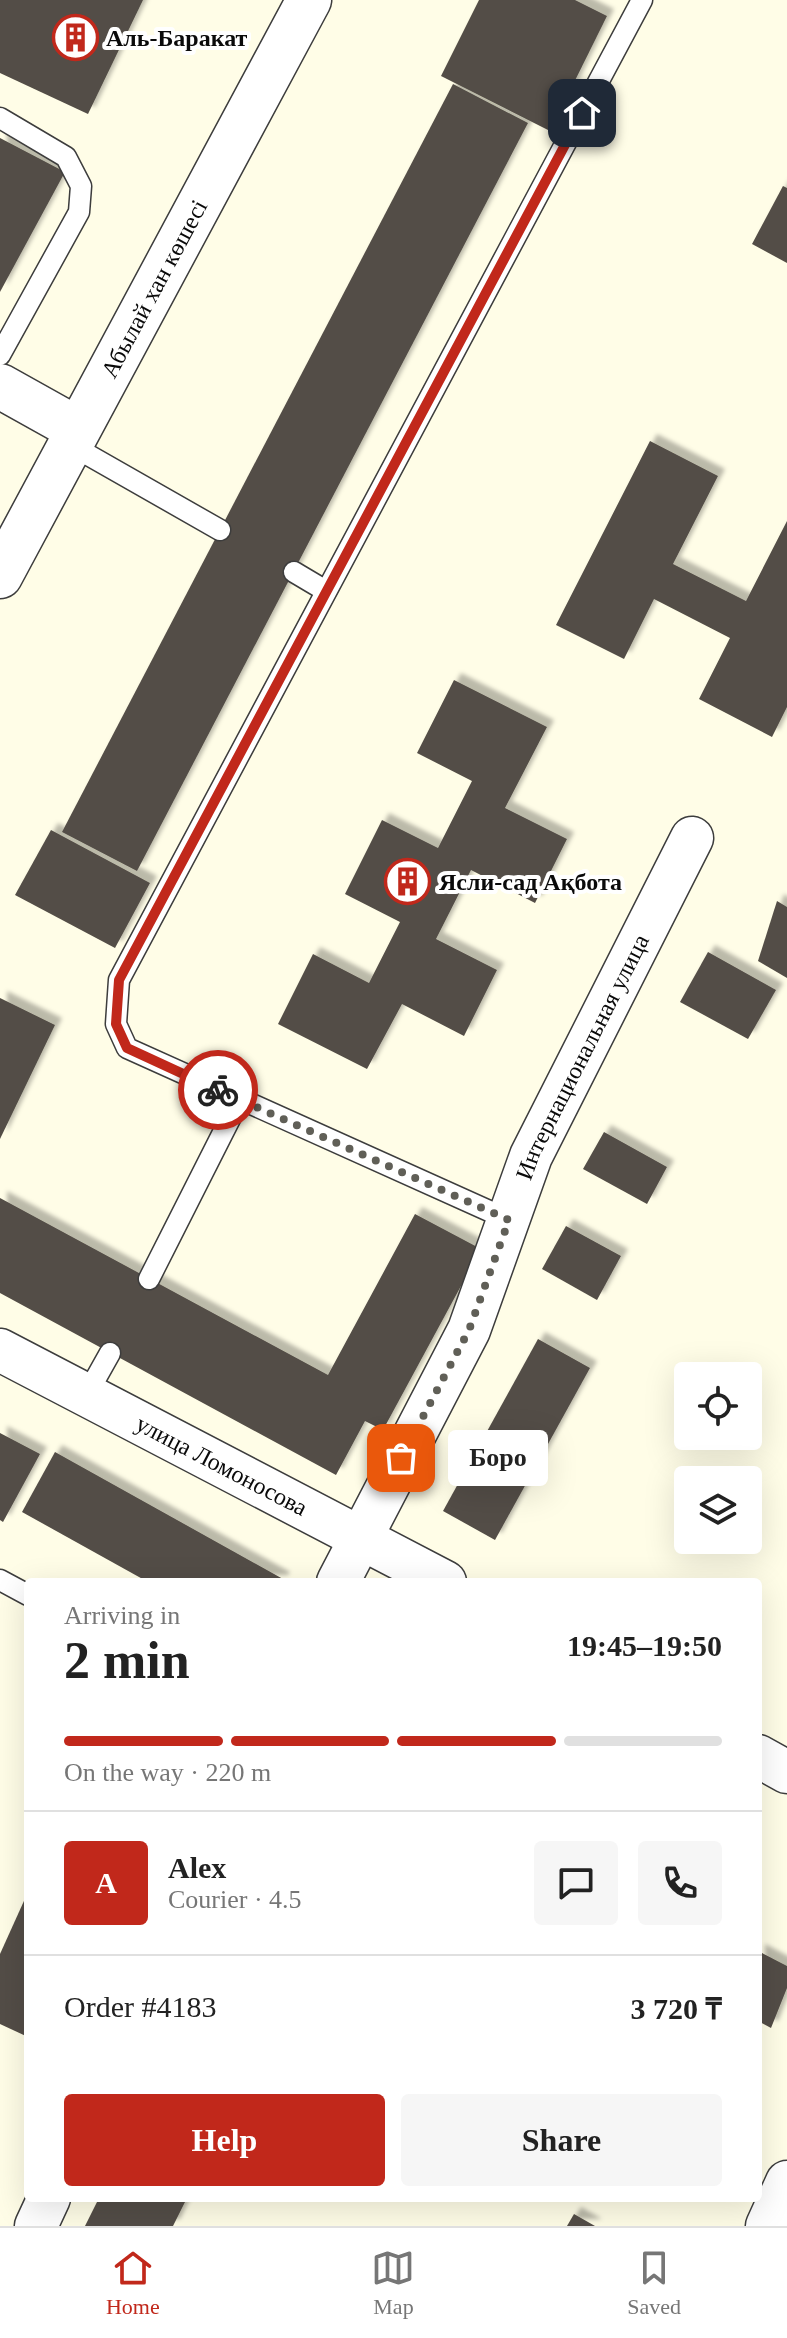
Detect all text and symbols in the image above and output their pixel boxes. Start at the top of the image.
building icon: Аль-Баракат [51,14,99,62]
place label: Аль-Баракат [106,25,248,51]
pin [548,79,616,147]
icon: home [560,91,604,135]
street label: Абылай хан көшесі [96,195,212,382]
building icon: Ясли-сад Ақбота [384,858,432,906]
place label: Ясли-сад Ақбота [439,869,622,895]
street label: Интернациональная улица [511,930,654,1183]
courier [178,1050,258,1130]
icon: bike [196,1068,240,1112]
map controls [674,1362,762,1554]
button: locate [674,1362,762,1450]
street label: улица Ломоносова [132,1410,312,1521]
pin [367,1424,435,1492]
callout: Боро [449,1430,549,1486]
icon: bag [379,1436,423,1480]
text: Боро [469,1443,527,1472]
button: layers [674,1466,762,1554]
text: Arriving in [64,1601,180,1630]
text: 19:45–19:50 [567,1629,722,1662]
text: 2 min [64,1632,190,1689]
text: On the way · 220 m [64,1758,271,1787]
button: chat [534,1841,618,1925]
button: phone [638,1841,722,1925]
text: Alex [168,1851,226,1884]
text: A [95,1866,117,1899]
text: Courier · 4.5 [168,1885,302,1914]
text: Order #4183 [64,1990,216,2023]
text: 3 720 ₸ [631,1992,722,2025]
button: Help [64,2094,385,2186]
button: Share [401,2094,722,2186]
tab: Home [106,2246,160,2320]
tab: Map [371,2246,415,2320]
tab: Saved [627,2246,681,2320]

